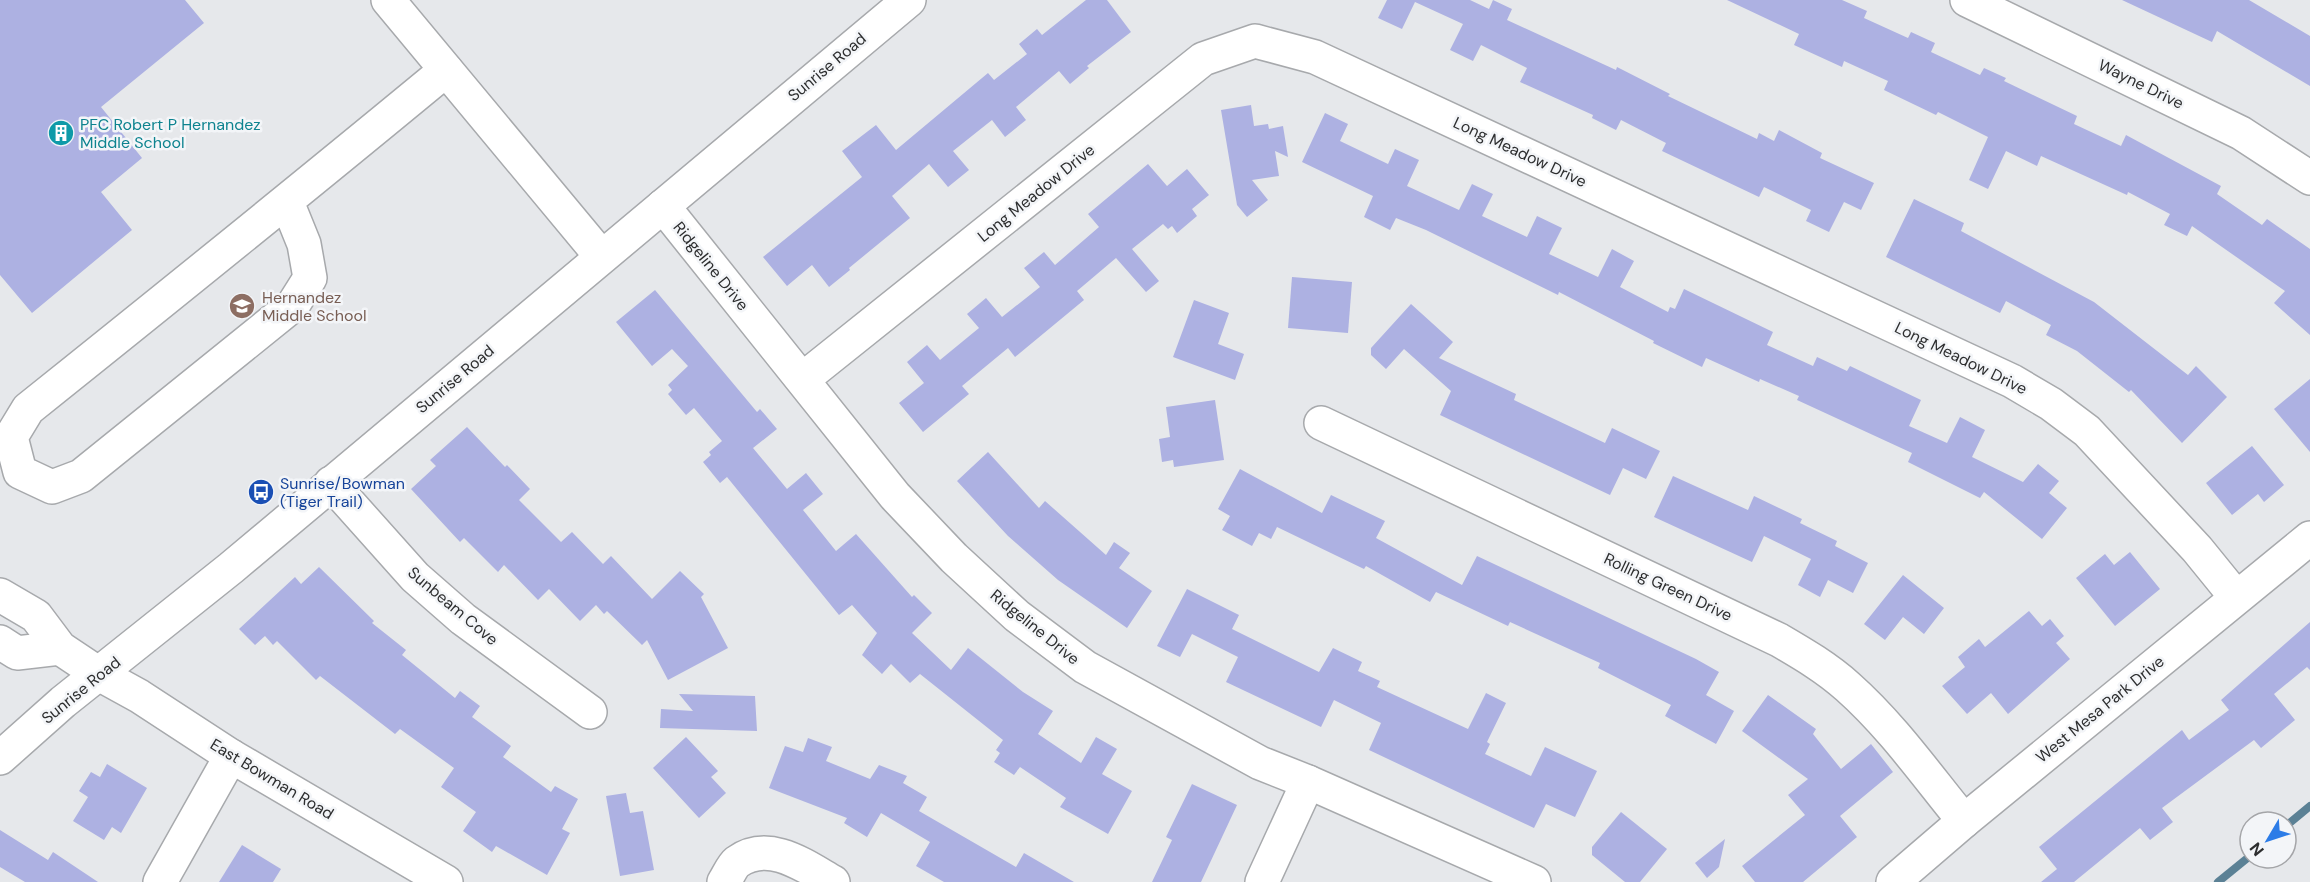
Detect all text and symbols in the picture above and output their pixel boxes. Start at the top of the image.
street label: Sunrise Road [783,28,871,106]
street label: Wayne Drive [2095,54,2187,114]
street label: Long Meadow Drive [1450,112,1590,192]
place label: PFC Robert P Hernandez Middle School [80,114,261,153]
building icon: PFC Robert P Hernandez Middle School [46,118,76,148]
street label: Long Meadow Drive [973,139,1099,247]
street label: Ridgeline Drive [669,217,753,315]
place label: Hernandez Middle School [262,287,366,326]
school or university icon: Hernandez Middle School [227,291,257,321]
street label: Long Meadow Drive [1891,317,2031,399]
street label: Sunrise Road [411,340,499,418]
place label: Sunrise/Bowman (Tiger Trail) [280,473,405,512]
bus stop icon: Sunrise/Bowman (Tiger Trail) [246,477,276,507]
street label: Rolling Green Drive [1601,548,1735,626]
street label: Sunbeam Cove [403,562,503,650]
street label: Ridgeline Drive [986,585,1084,669]
street label: West Mesa Park Drive [2032,651,2168,767]
street label: Sunrise Road [37,652,125,728]
street label: East Bowman Road [206,734,338,824]
north arrow [2238,810,2298,870]
text: N [2245,838,2269,860]

